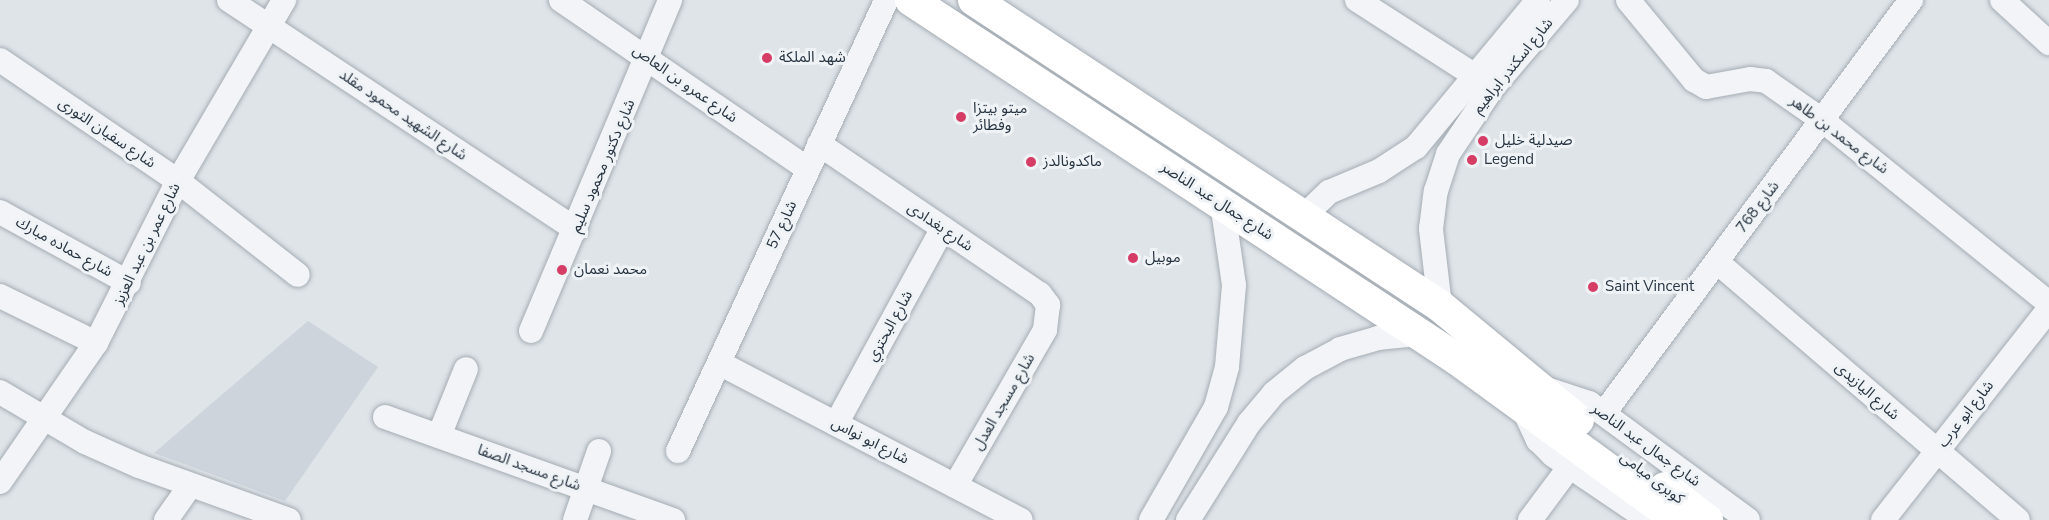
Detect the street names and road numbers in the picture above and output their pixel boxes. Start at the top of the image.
street label: شارع اسكندر ابراهيم [1469,15,1557,117]
street label: شارع عمرو بن العاص [629,41,741,127]
street label: شارع الشهيد محمود مقلد [336,66,470,164]
street label: شارع محمد بن طاهر [1786,92,1892,178]
street label: شارع سفيان الثورى [55,94,159,172]
street label: شارع دكتور محمود سليم [567,97,639,235]
street label: شارع جمال عبد الناصر [1157,158,1277,244]
street label: شارع 768 [1733,178,1783,236]
street label: شارع عمر بن عبد العزيز [110,180,184,308]
street label: شارع 57 [763,198,801,252]
street label: شارع بغدادى [904,199,976,255]
street label: شارع حماده مبارك [12,213,116,281]
street label: شارع البحتري [863,287,917,365]
street label: شارع مسجد العدل [969,350,1039,454]
street label: شارع اليازيدى [1831,358,1903,424]
street label: شارع ابو عرب [1934,377,1998,451]
street label: شارع جمال عبد الناصر [1588,399,1704,491]
street label: شارع ابو نواس [828,414,912,468]
street label: شارع مسجد الصفا [475,441,583,495]
street label: كوبرى ميامى [1617,448,1687,508]

